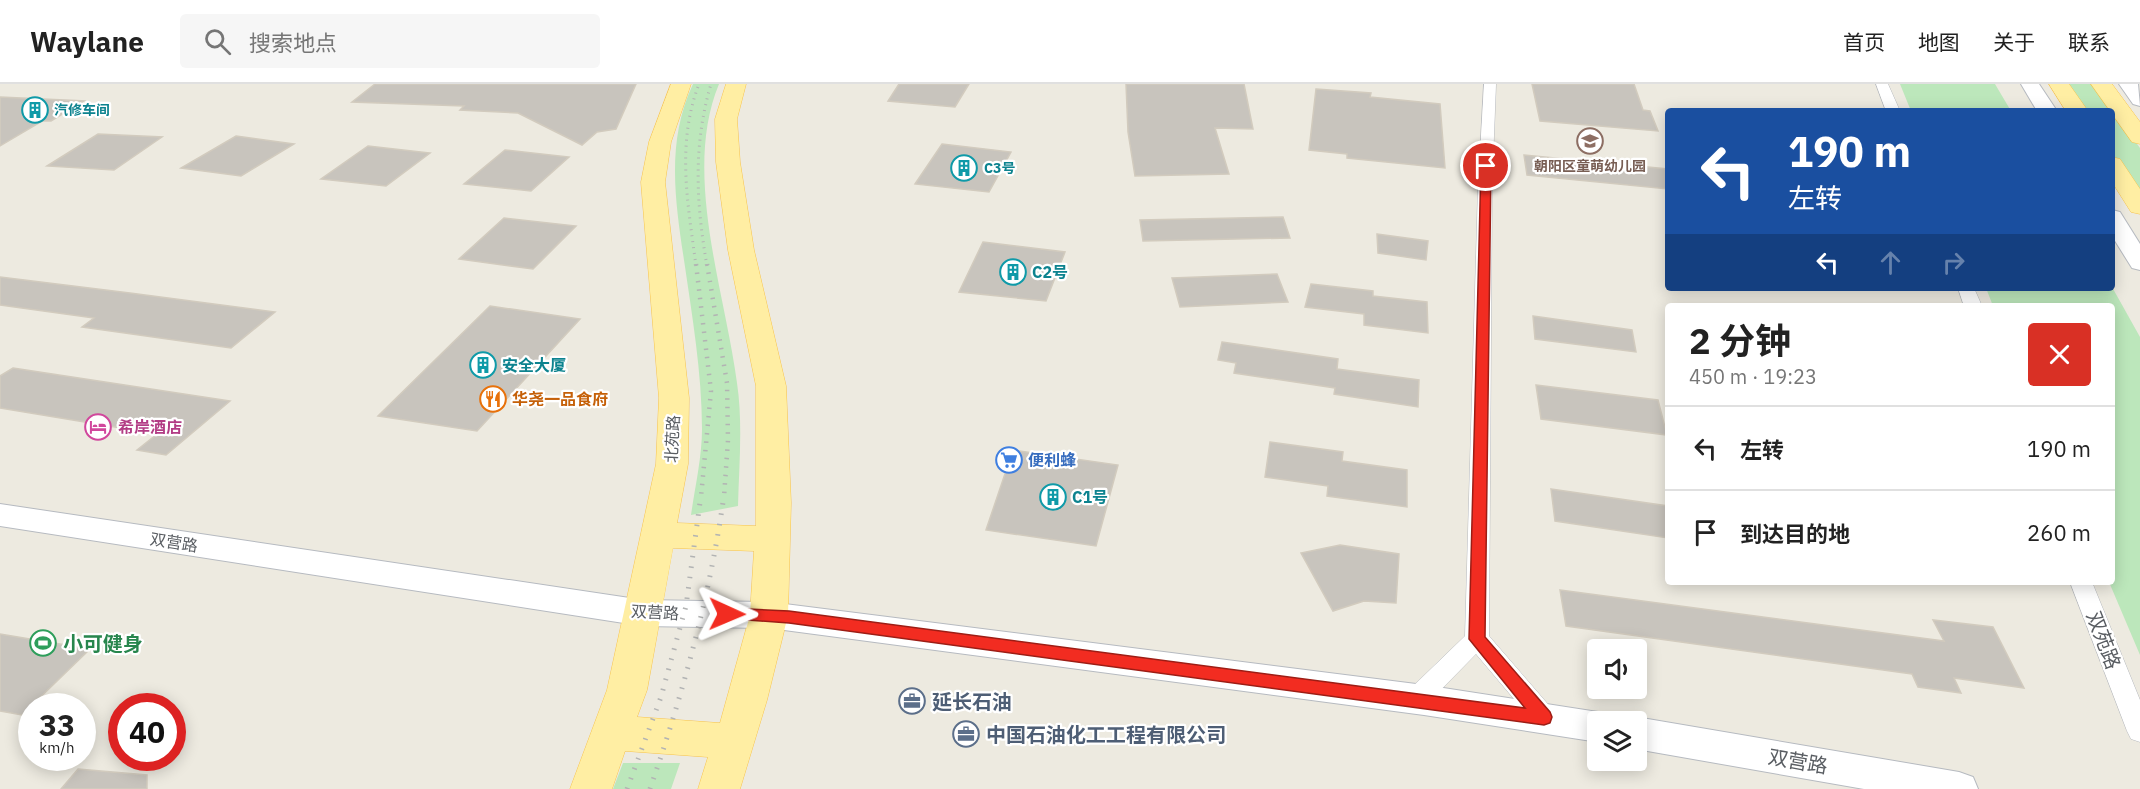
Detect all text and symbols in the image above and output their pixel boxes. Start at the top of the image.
search box [180,14,600,68]
text: Waylane [30,23,144,60]
icon: search [201,25,234,58]
text: 搜索地点 [249,28,337,57]
text: 首页 [1843,28,1885,56]
text: 地图 [1918,28,1960,56]
text: 关于 [1993,28,2035,56]
text: 联系 [2068,28,2110,56]
building icon: 汽修车间 [20,95,50,125]
place label: 汽修车间 [54,101,110,119]
text: 190 m [1788,124,1911,179]
school or university icon: 朝阳区童萌幼儿园 [1575,126,1605,156]
icon: left [1689,132,1767,210]
pin [1460,140,1511,191]
icon: arrive [1469,149,1502,182]
building icon: C3号 [949,153,979,183]
place label: 朝阳区童萌幼儿园 [1534,157,1646,175]
place label: C3号 [984,159,1016,177]
text: 左转 [1788,180,1842,215]
icon: left [1811,246,1844,279]
icon: ahead [1874,246,1907,279]
icon: right [1937,246,1970,279]
building icon: C2号 [998,257,1028,287]
place label: C2号 [1032,262,1068,282]
text: 2 分钟 [1689,317,1791,364]
button: close [2028,323,2091,386]
building icon: 安全大厦 [468,350,498,380]
place label: 安全大厦 [502,355,566,375]
text: 450 m · 19:23 [1689,363,1817,390]
restaurant icon: 华尧一品食府 [478,384,508,414]
place label: 华尧一品食府 [512,389,608,409]
hotel icon: 希岸酒店 [83,412,113,442]
street label: 北苑路 [661,415,683,463]
place label: 希岸酒店 [118,417,182,437]
icon: left [1689,432,1722,465]
text: 190 m [2027,434,2091,463]
text: 左转 [1740,435,1784,464]
supermarket icon: 便利蜂 [994,445,1024,475]
place label: 便利蜂 [1028,450,1076,470]
building icon: C1号 [1038,482,1068,512]
place label: C1号 [1072,487,1108,507]
icon: arrive [1689,516,1722,549]
text: 260 m [2027,518,2091,547]
text: 到达目的地 [1740,519,1850,548]
street label: 双营路 [149,528,199,556]
position arrow [695,582,759,646]
street label: 双营路 [631,601,679,623]
street label: 双苑路 [2081,607,2127,673]
sports icon: 小可健身 [28,628,58,658]
place label: 小可健身 [63,630,143,657]
map controls [1587,639,1647,771]
button: sound [1587,639,1647,699]
office icon: 延长石油 [897,686,927,716]
place label: 延长石油 [932,688,1012,715]
speed limit sign: 40 [108,693,186,771]
text: 33 [39,705,75,744]
button: layers [1587,711,1647,771]
office icon: 中国石油化工工程有限公司 [951,719,981,749]
place label: 中国石油化工工程有限公司 [986,721,1226,748]
text: km/h [39,738,75,757]
street label: 双营路 [1766,742,1830,780]

